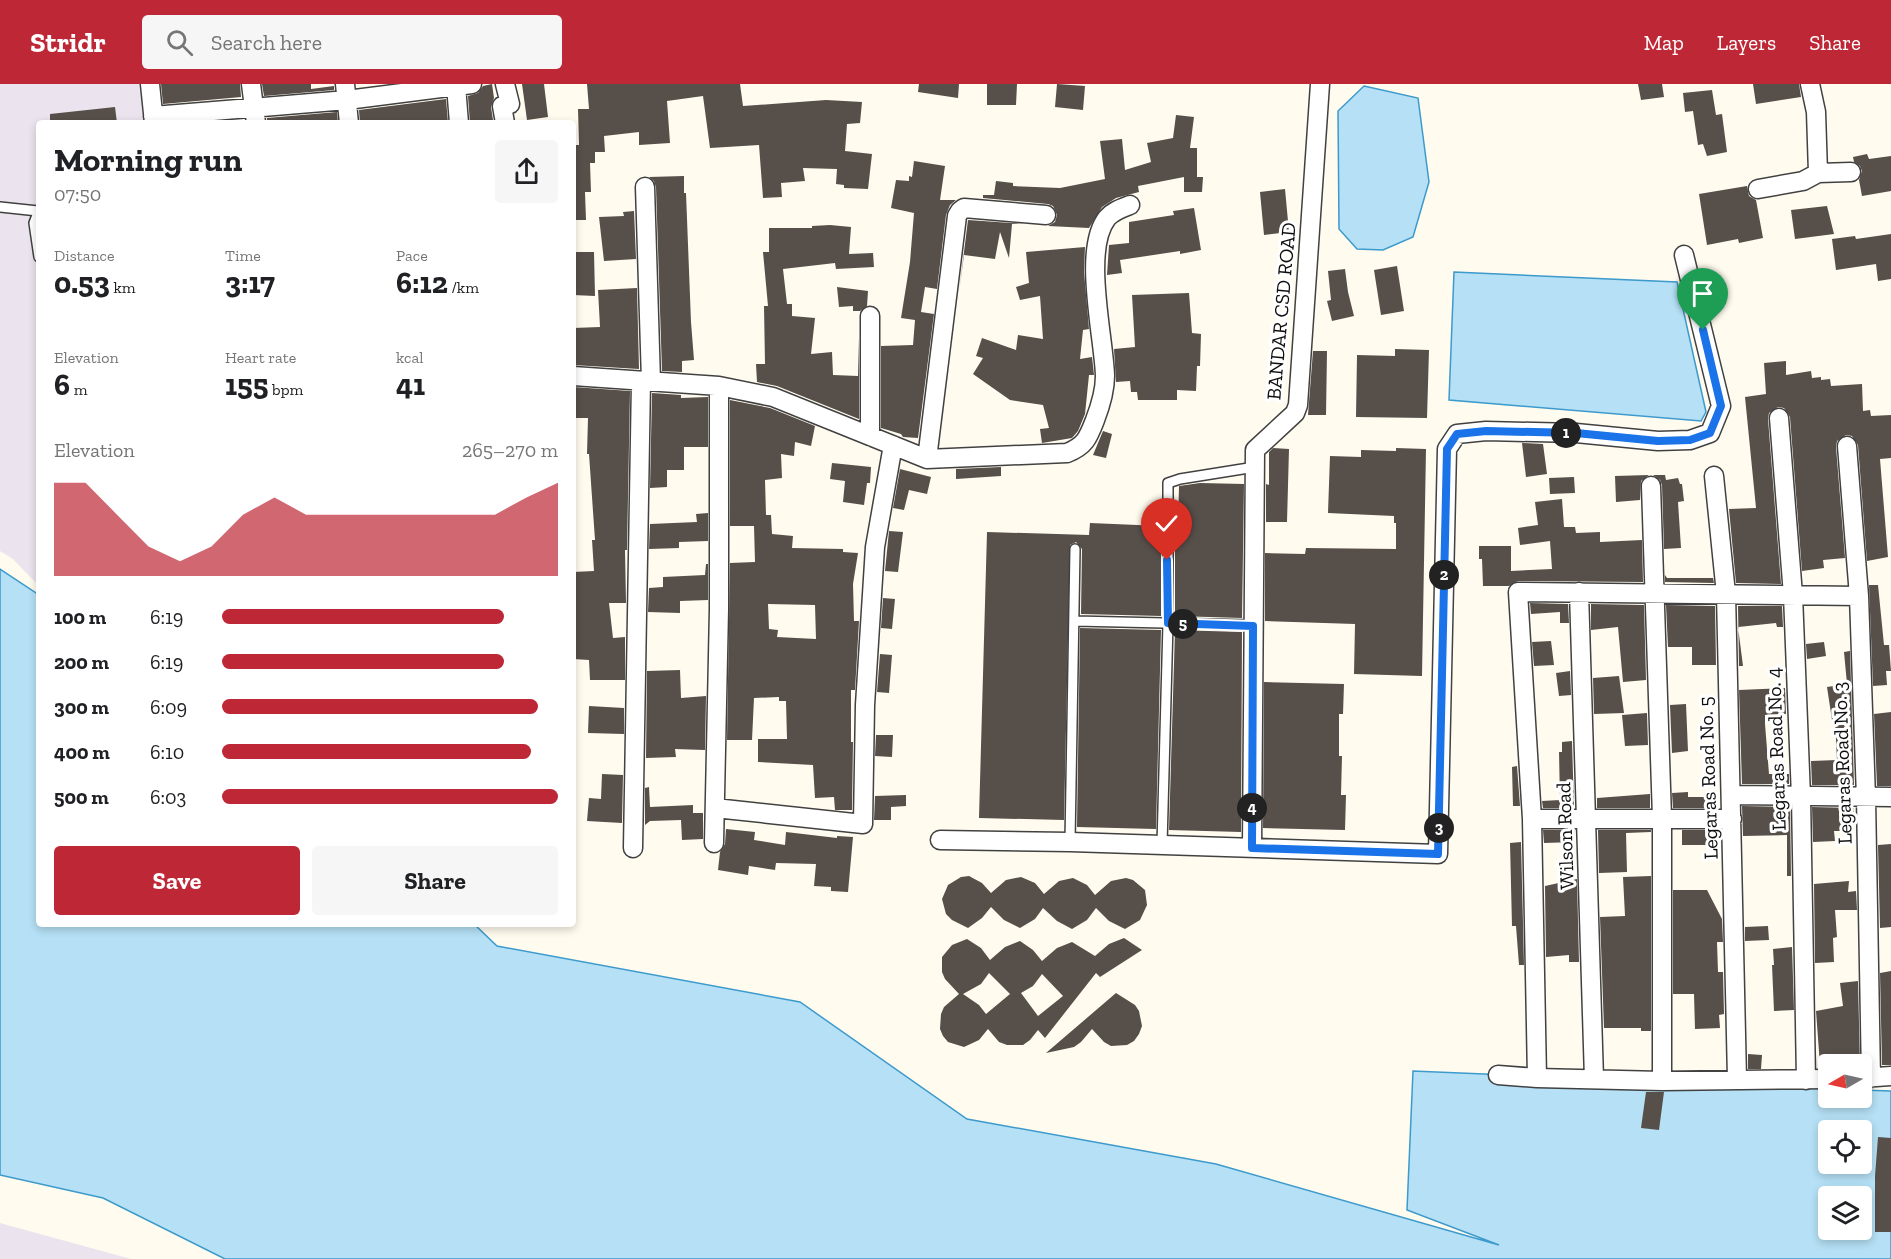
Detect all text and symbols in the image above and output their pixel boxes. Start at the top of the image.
search box [142,15,562,69]
text: Stridr [30,26,106,59]
icon: search [163,26,196,59]
text: Search here [211,29,322,56]
text: Map [1644,30,1684,55]
text: Layers [1717,30,1776,55]
text: Share [1809,30,1861,55]
text: Morning run [54,140,242,179]
button: share [495,140,558,203]
text: 07:50 [54,182,101,206]
street label: BANDAR CSD ROAD [1261,221,1301,401]
text: Distance [54,246,115,265]
text: Time [225,246,261,265]
text: Pace [396,246,428,265]
text: 0.53 [54,265,110,301]
text: 3:17 [225,265,275,301]
text: 6:12 [396,265,448,301]
pin [1677,268,1728,330]
icon: arrive [1686,277,1719,310]
text: km [110,278,136,297]
text: /km [448,278,479,297]
text: Elevation [54,348,119,367]
text: Heart rate [225,348,296,367]
text: kcal [396,348,423,367]
text: 6 [54,367,70,403]
text: 155 [225,367,268,403]
text: 41 [396,367,425,403]
text: m [70,380,88,399]
text: bpm [268,380,303,399]
pin: 1 [1551,418,1581,448]
text: 1 [1563,423,1569,442]
text: Elevation [54,438,135,462]
text: 265–270 m [462,438,558,462]
pin [1141,498,1192,560]
icon: check [1150,507,1183,540]
pin: 2 [1429,560,1459,590]
text: 2 [1440,565,1448,584]
text: 100 m [54,605,106,629]
text: 6:19 [150,605,183,629]
pin: 5 [1168,609,1198,639]
text: 5 [1179,614,1187,633]
text: 200 m [54,650,109,674]
text: 6:19 [150,650,183,674]
street label: Legaras Road No. 4 [1761,667,1791,831]
street label: Legaras Road No. 3 [1827,681,1857,845]
text: 300 m [54,695,109,719]
text: 6:09 [150,695,187,719]
street label: Legaras Road No. 5 [1693,696,1723,860]
text: 400 m [54,740,110,764]
text: 6:10 [150,740,184,764]
street label: Wilson Road [1551,782,1579,890]
text: 500 m [54,785,109,809]
text: 6:03 [150,785,186,809]
pin: 4 [1237,793,1267,823]
text: 4 [1247,798,1257,817]
pin: 3 [1424,813,1454,843]
text: 3 [1435,818,1443,837]
button: Save [54,846,300,915]
button: Share [312,846,558,915]
north arrow [1818,1054,1872,1108]
map controls [1818,1054,1872,1240]
button: locate [1818,1120,1872,1174]
button: layers [1818,1186,1872,1240]

